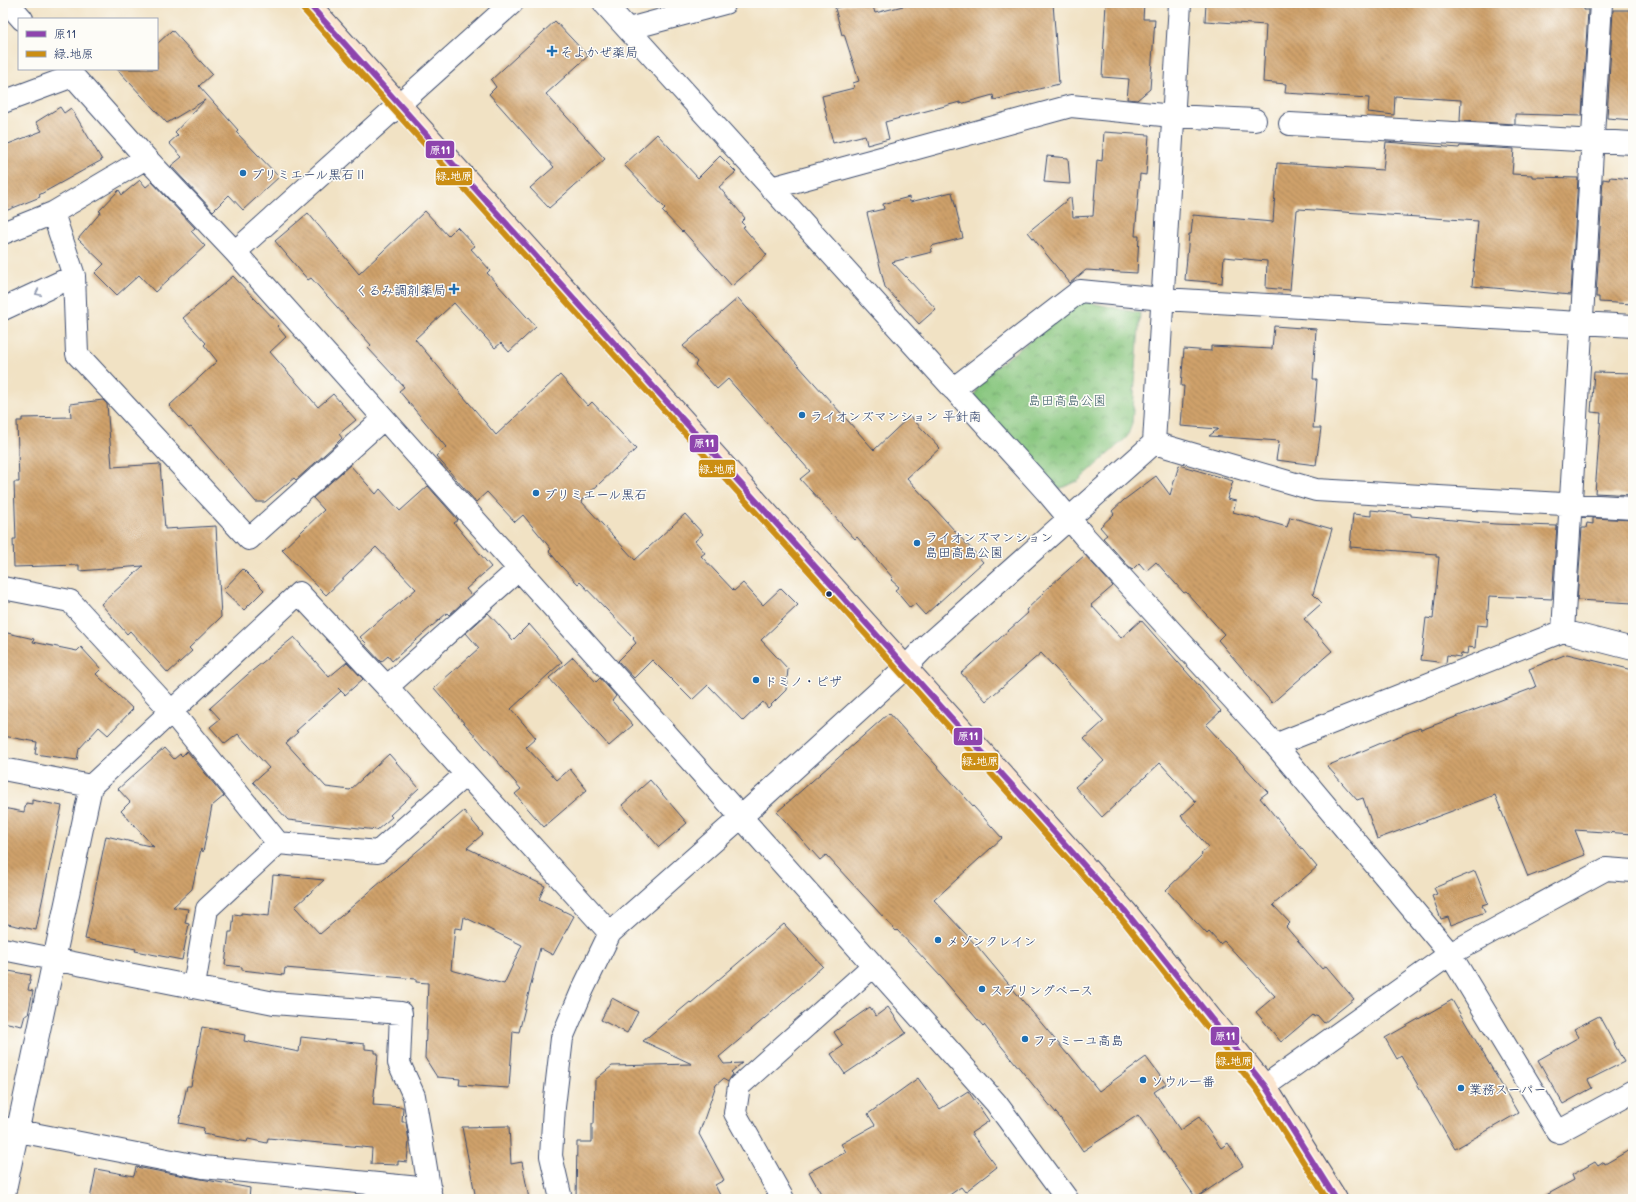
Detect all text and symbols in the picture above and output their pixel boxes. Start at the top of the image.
legend [18,18,158,70]
text: 原11 [54,25,77,41]
place label: そよかぜ薬局 [560,43,638,60]
text: 緑.地原 [54,45,94,61]
marker: そよかぜ薬局 [547,46,557,56]
line badge: 原11 [425,140,455,159]
text: 原11 [430,142,450,157]
place label: プリミエール黒石Ⅱ [251,165,367,182]
line badge: 緑.地原 [435,167,473,186]
marker: プリミエール黒石Ⅱ [238,168,248,178]
text: 緑.地原 [436,168,472,183]
place label: くるみ調剤薬局 [355,281,446,298]
marker: くるみ調剤薬局 [449,284,459,294]
one-way arrow [35,288,43,296]
park label: 島田高島公園 [1028,391,1106,408]
place label: ライオンズマンション 平針南 [810,407,982,424]
marker: ライオンズマンション 平針南 [797,410,807,420]
line badge: 原11 [689,434,719,453]
text: 原11 [694,435,714,450]
line badge: 緑.地原 [698,459,736,478]
text: 緑.地原 [699,461,735,476]
place label: プリミエール黒石 [544,485,647,502]
marker: プリミエール黒石 [531,488,541,498]
place label: ライオンズマンション 島田高島公園 [925,528,1053,560]
marker: ライオンズマンション 島田高島公園 [912,538,922,548]
unlabelled marker [824,589,834,599]
place label: ドミノ・ピザ [764,672,842,689]
marker: ドミノ・ピザ [751,675,761,685]
line badge: 原11 [953,727,983,746]
text: 原11 [958,728,978,743]
line badge: 緑.地原 [961,752,999,771]
text: 緑.地原 [962,753,998,768]
place label: メゾンクレイン [946,932,1036,949]
marker: メゾンクレイン [933,935,943,945]
place label: スプリングベース [990,981,1093,998]
marker: スプリングベース [977,984,987,994]
line badge: 原11 [1210,1026,1240,1046]
text: 原11 [1215,1028,1235,1043]
place label: ファミーユ高島 [1033,1031,1124,1048]
marker: ファミーユ高島 [1020,1034,1030,1044]
line badge: 緑.地原 [1215,1051,1253,1070]
text: 緑.地原 [1216,1053,1252,1068]
place label: ソウル一番 [1151,1072,1215,1089]
marker: ソウル一番 [1138,1075,1148,1085]
place label: 業務スーパー [1469,1080,1546,1097]
marker: 業務スーパー [1456,1083,1466,1093]

